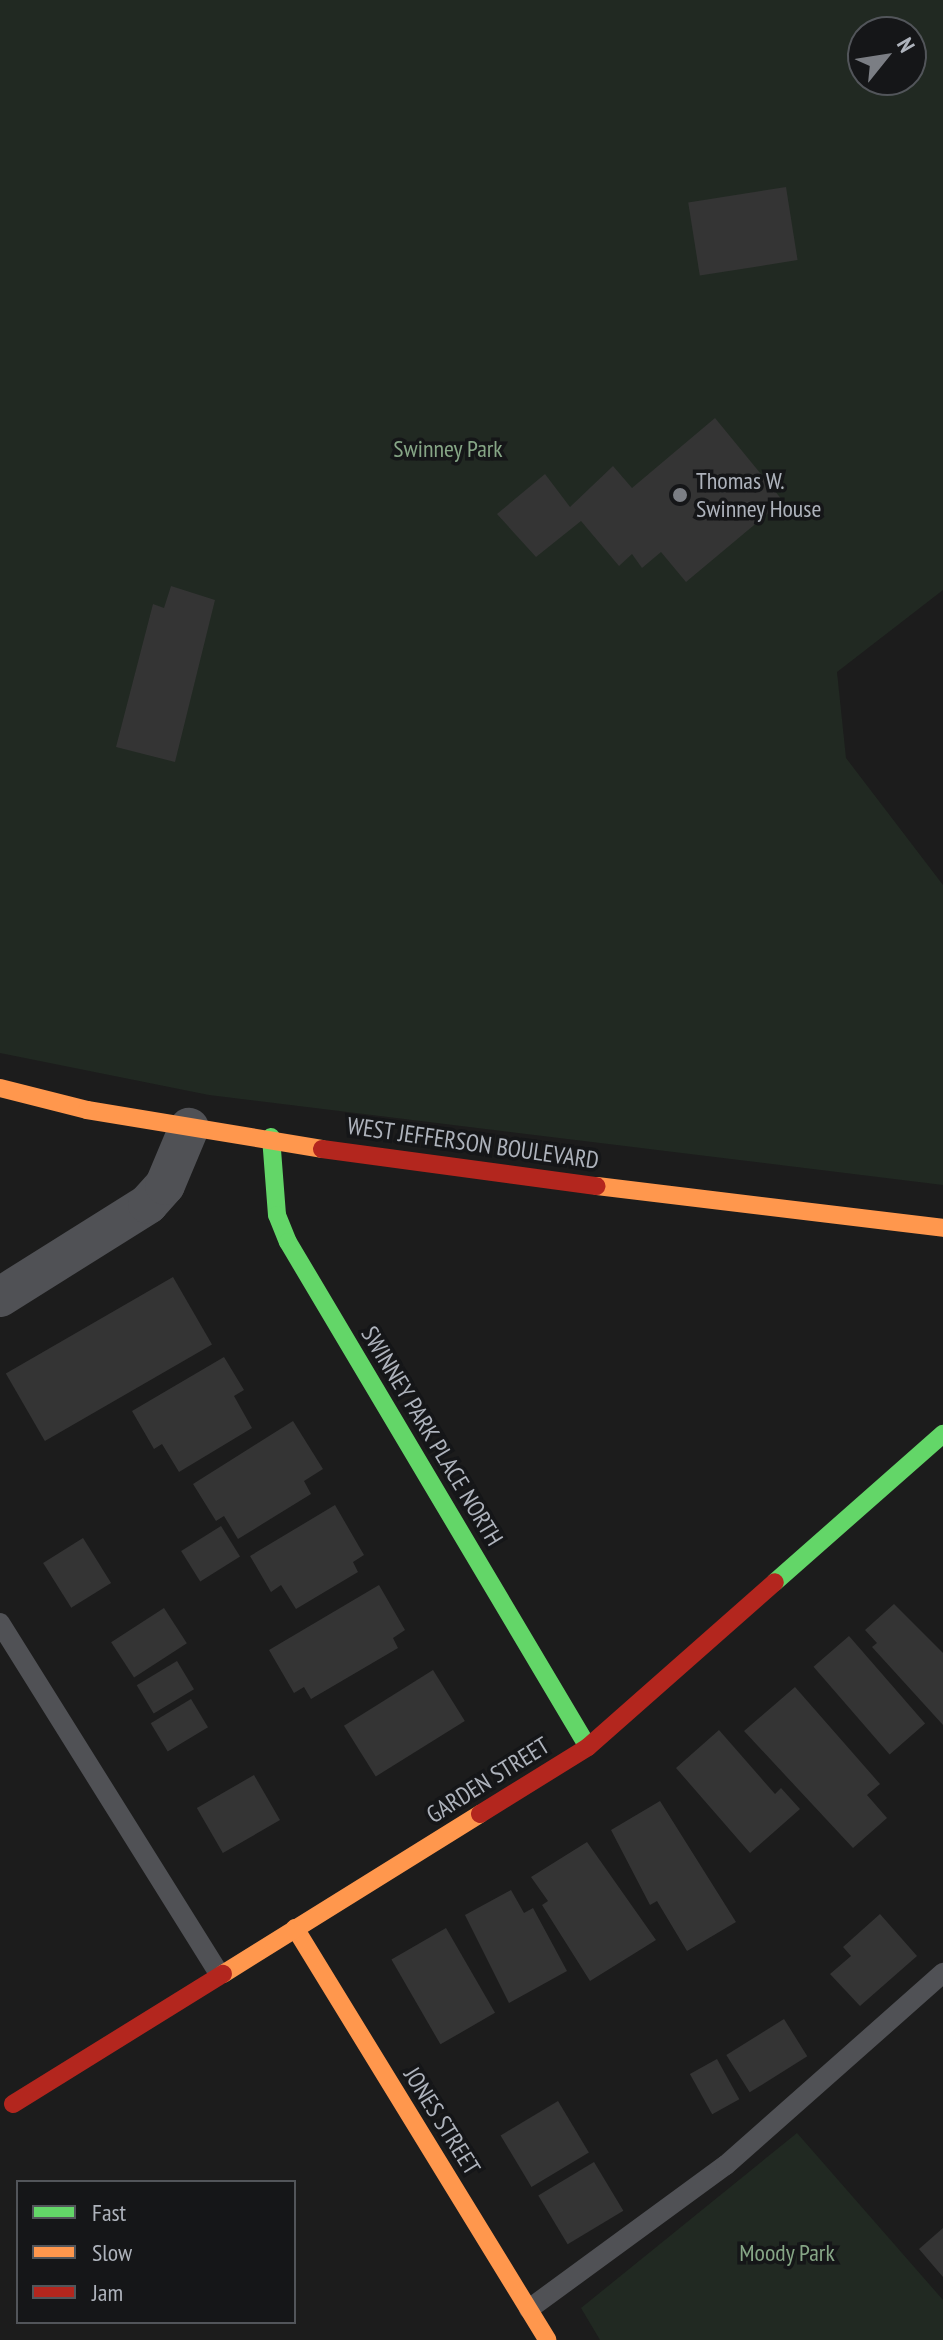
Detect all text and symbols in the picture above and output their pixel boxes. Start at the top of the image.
north arrow [847,16,927,96]
text: N [891,33,921,57]
park label: Swinney Park [393,435,503,463]
place label: Thomas W. Swinney House [696,467,822,523]
marker: Thomas W. Swinney House [671,486,689,504]
street label: WEST JEFFERSON BOULEVARD [345,1111,601,1175]
street label: SWINNEY PARK PLACE NORTH [355,1321,509,1551]
street label: GARDEN STREET [421,1731,555,1829]
street label: JONES STREET [398,2062,486,2180]
legend [16,2180,296,2324]
text: Fast [92,2197,126,2228]
text: Slow [92,2237,132,2268]
park label: Moody Park [739,2239,835,2267]
text: Jam [92,2277,123,2308]

